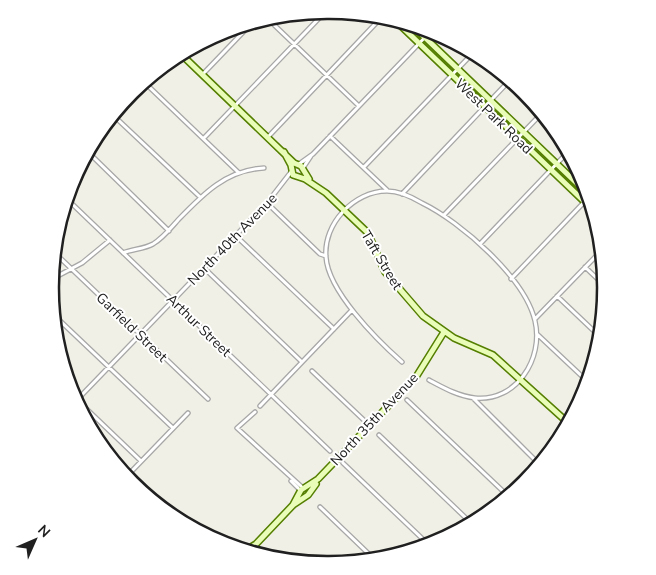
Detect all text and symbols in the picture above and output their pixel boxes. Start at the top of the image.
street label: West Park Road [451,74,537,158]
street label: North 40th Avenue [184,189,281,289]
street label: Taft Street [356,227,407,293]
street label: Garfield Street [92,288,172,366]
street label: Arthur Street [162,290,235,361]
street label: North 35th Avenue [326,369,423,470]
north arrow [10,515,60,565]
text: N [33,521,54,542]

